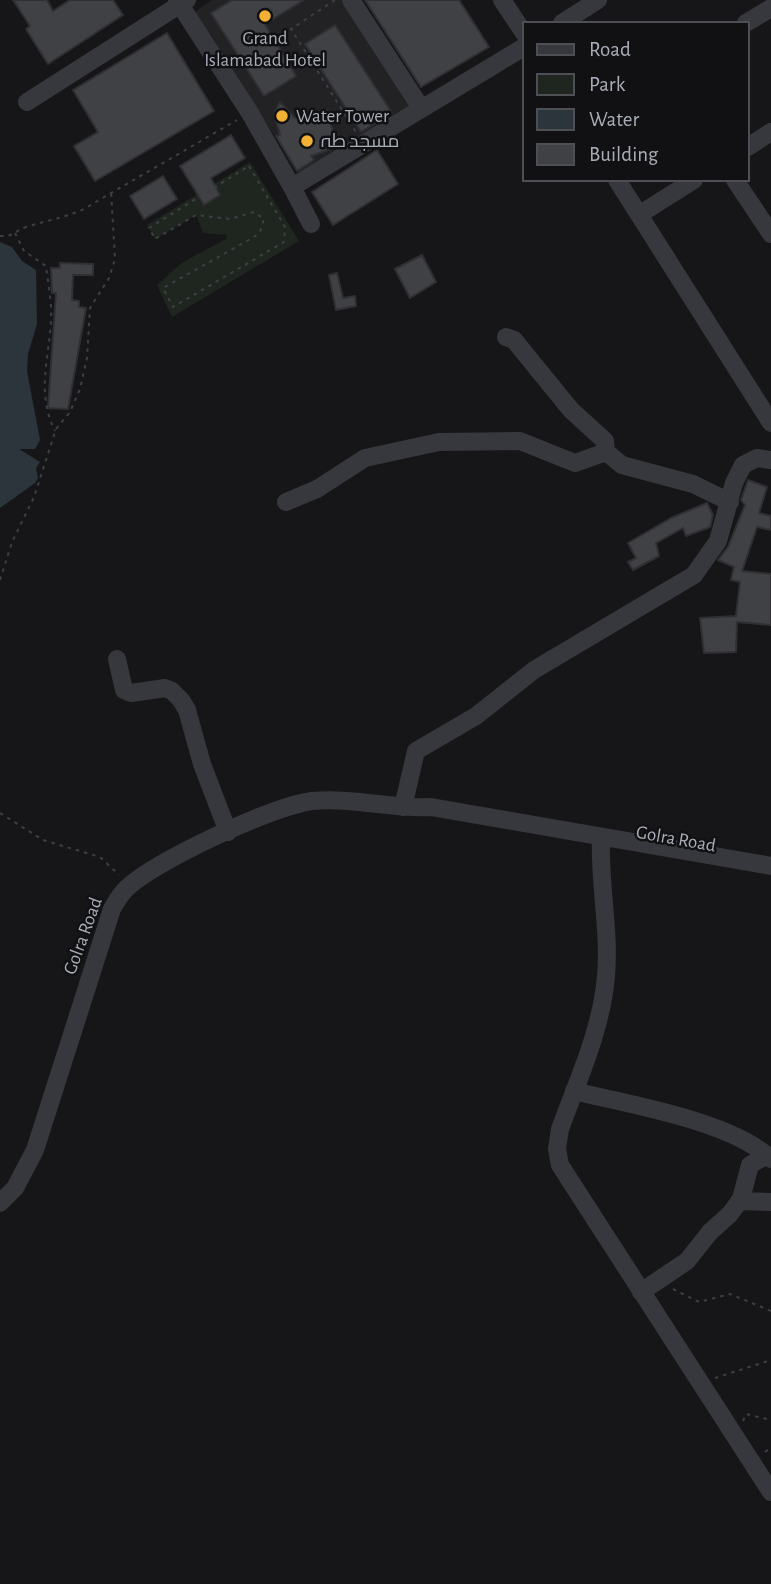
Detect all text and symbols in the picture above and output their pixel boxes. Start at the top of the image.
marker: Grand Islamabad Hotel [257,8,273,24]
legend [522,21,750,182]
place label: Grand Islamabad Hotel [204,27,326,71]
text: Road [589,39,631,60]
text: Park [589,74,625,95]
place label: Water Tower [296,105,389,127]
marker: Water Tower [274,108,290,124]
text: Water [589,109,639,130]
place label: مسجد طہ [321,130,399,152]
marker: مسجد طہ [299,133,315,149]
text: Building [589,144,658,165]
street label: Golra Road [634,821,718,857]
street label: Golra Road [58,894,108,978]

